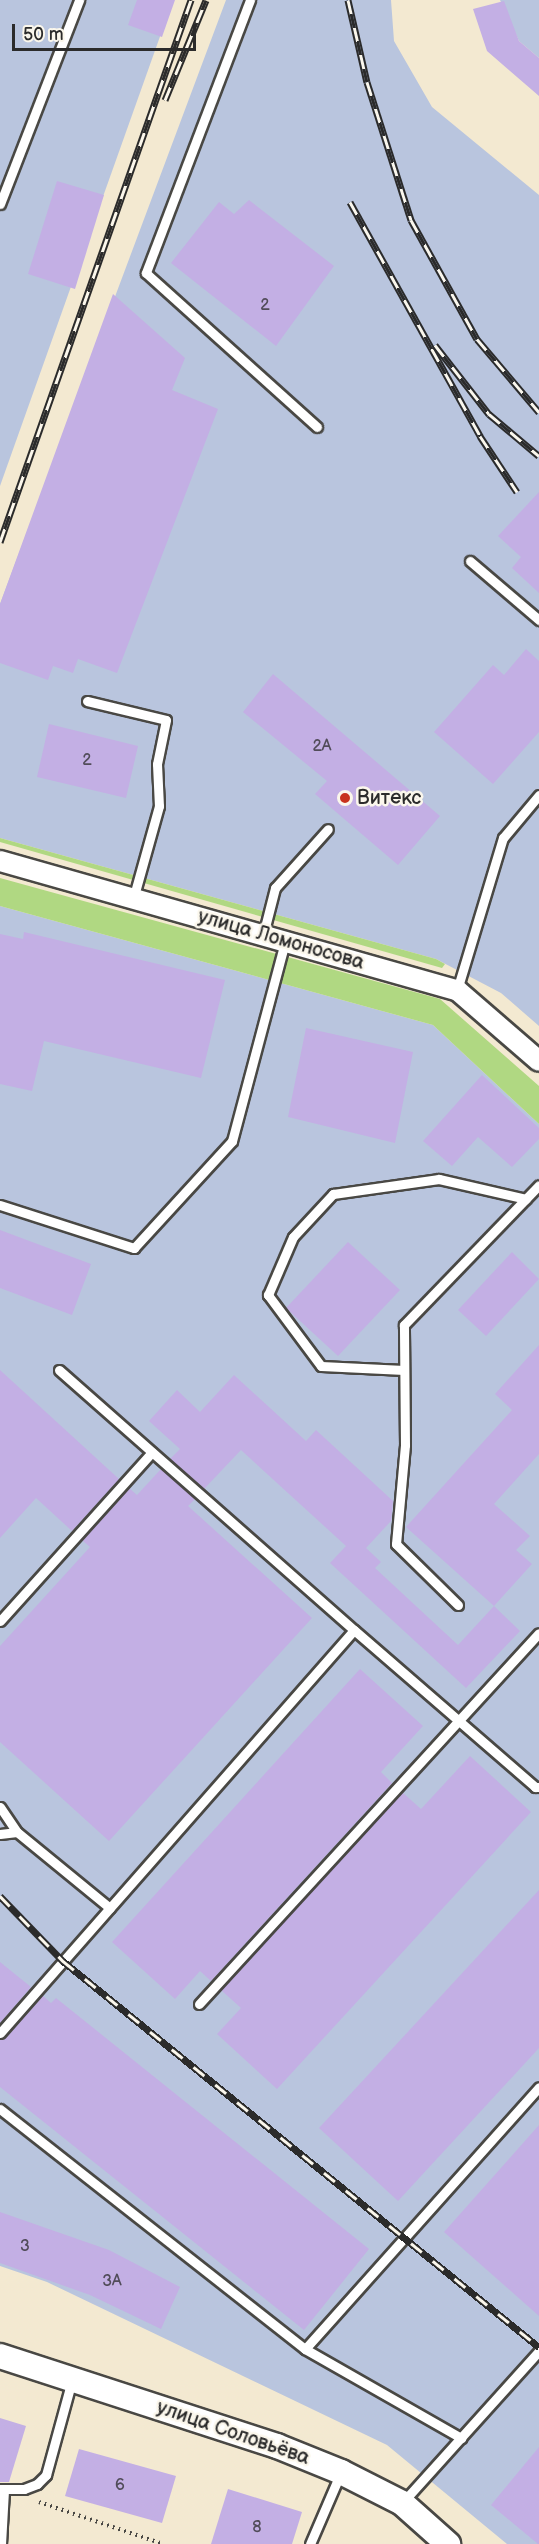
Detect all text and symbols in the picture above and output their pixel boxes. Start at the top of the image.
scale bar [15,12,200,50]
text: 50 m [23,24,64,45]
house number: 2 [260,296,270,316]
house number: 2А [312,737,332,757]
house number: 2 [82,751,92,771]
place label: Витекс [357,786,421,810]
marker: Витекс [338,791,352,805]
street label: улица Ломоносова [195,905,367,975]
house number: 3 [20,2237,30,2257]
house number: 3А [102,2272,122,2292]
street label: улица Соловьёва [153,2396,313,2470]
house number: 6 [115,2476,125,2496]
house number: 8 [252,2518,262,2538]

